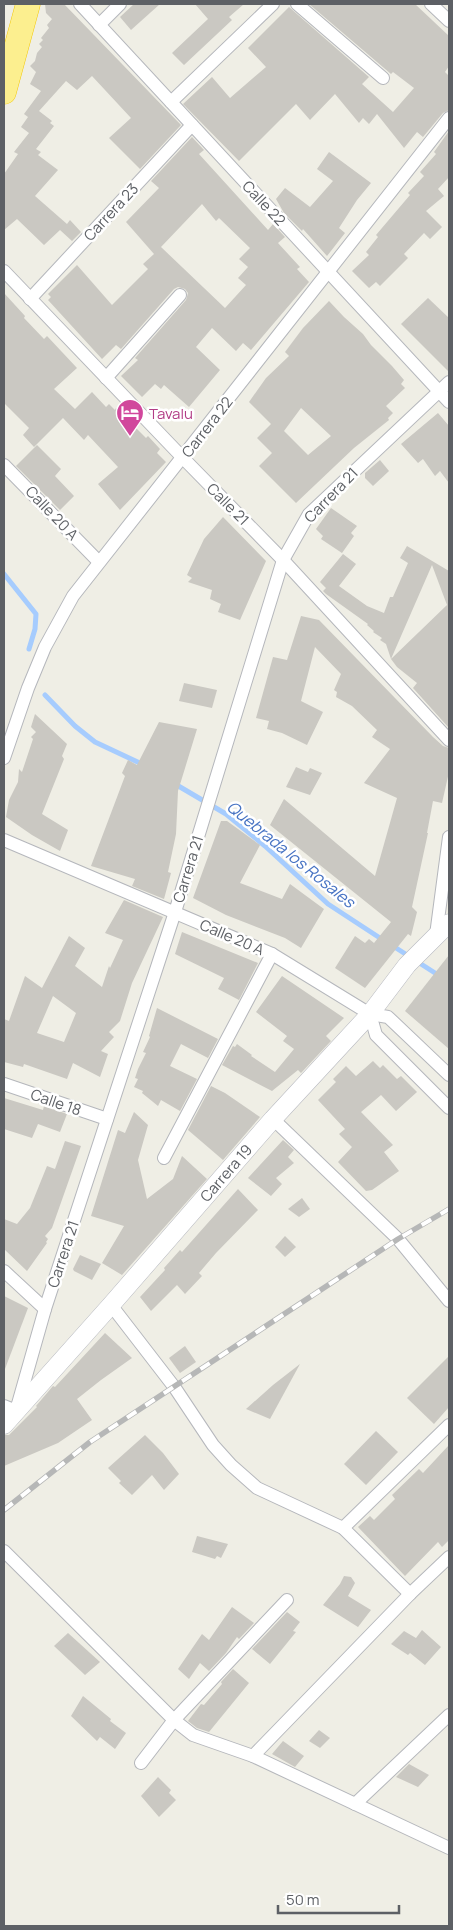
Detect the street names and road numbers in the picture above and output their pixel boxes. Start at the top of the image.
street label: Calle 22 [238,176,290,230]
street label: Carrera 23 [79,179,143,245]
street label: Carrera 22 [177,392,237,462]
street label: Carrera 21 [299,463,363,527]
street label: Calle 21 [202,478,254,530]
street label: Calle 20 A [21,481,84,545]
street label: Carrera 21 [168,833,208,905]
street label: Calle 20 A [197,914,268,960]
street label: Calle 18 [28,1084,84,1120]
street label: Carrera 19 [195,1140,257,1206]
street label: Carrera 21 [42,1218,84,1290]

